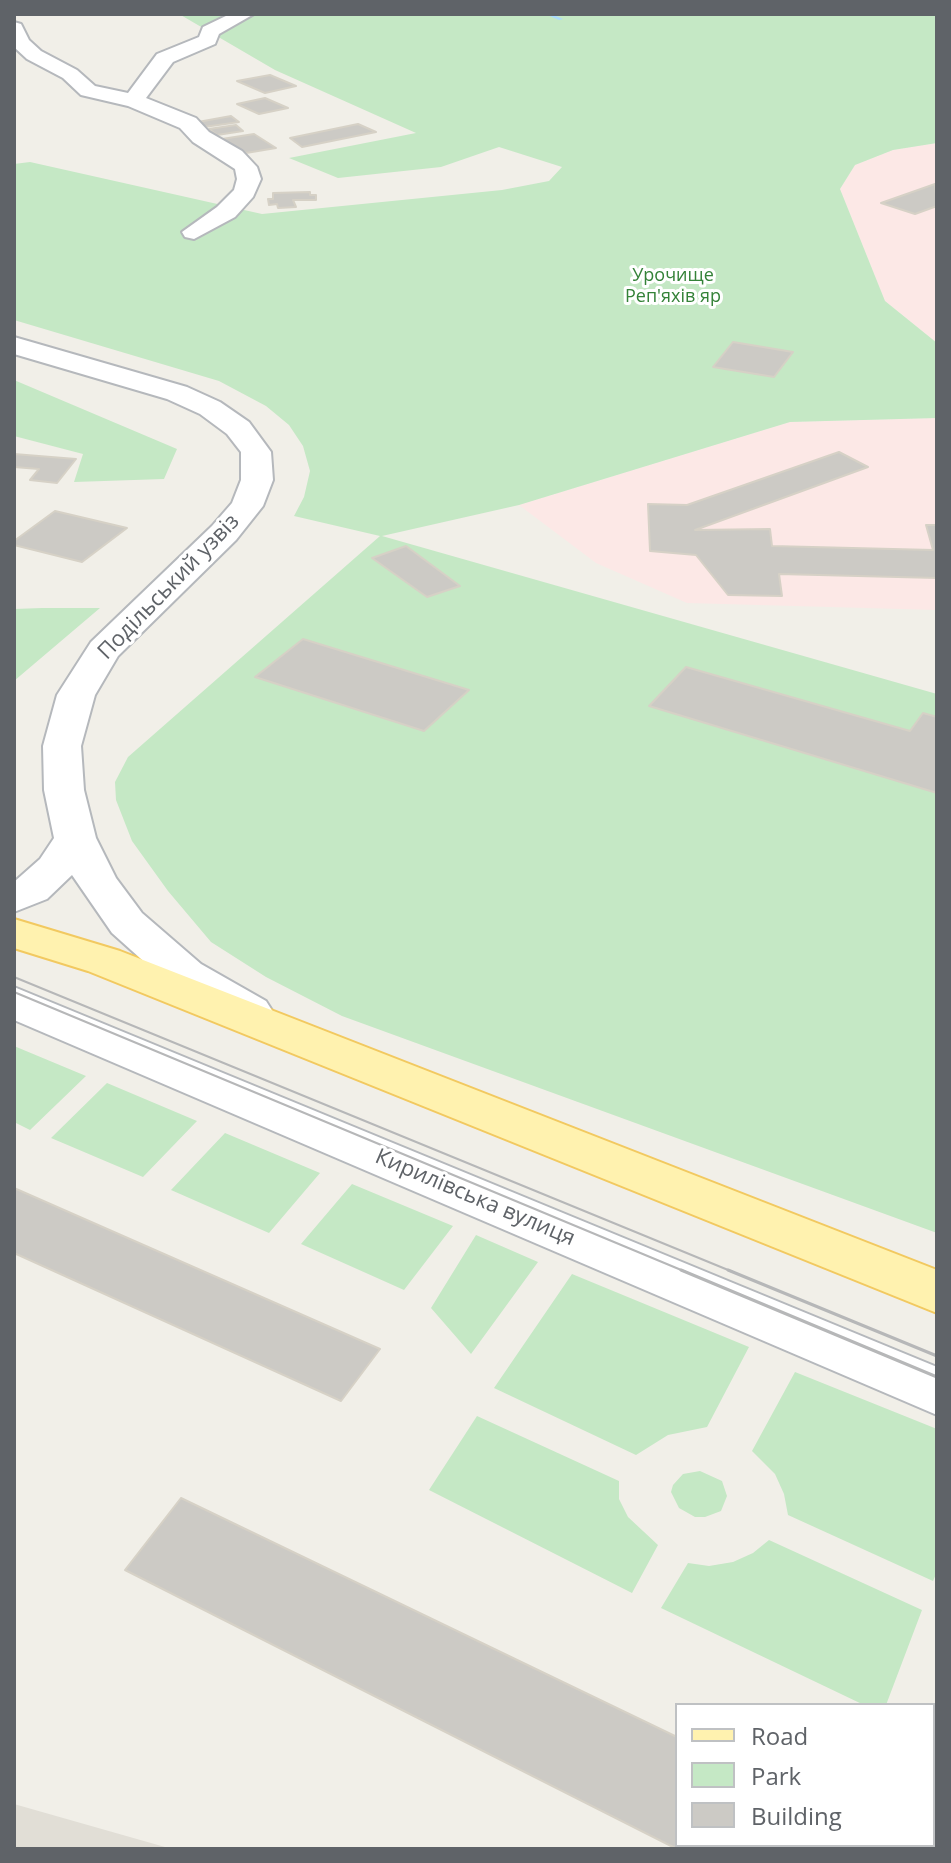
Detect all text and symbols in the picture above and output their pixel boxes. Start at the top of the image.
park label: Урочище Реп'яхів яр [625,265,721,308]
street label: Подільський узвіз [93,509,245,665]
street label: Кирилівська вулиця [371,1144,579,1252]
legend [675,1703,935,1847]
text: Road [751,1719,808,1752]
text: Park [751,1759,801,1792]
text: Building [751,1799,842,1832]

